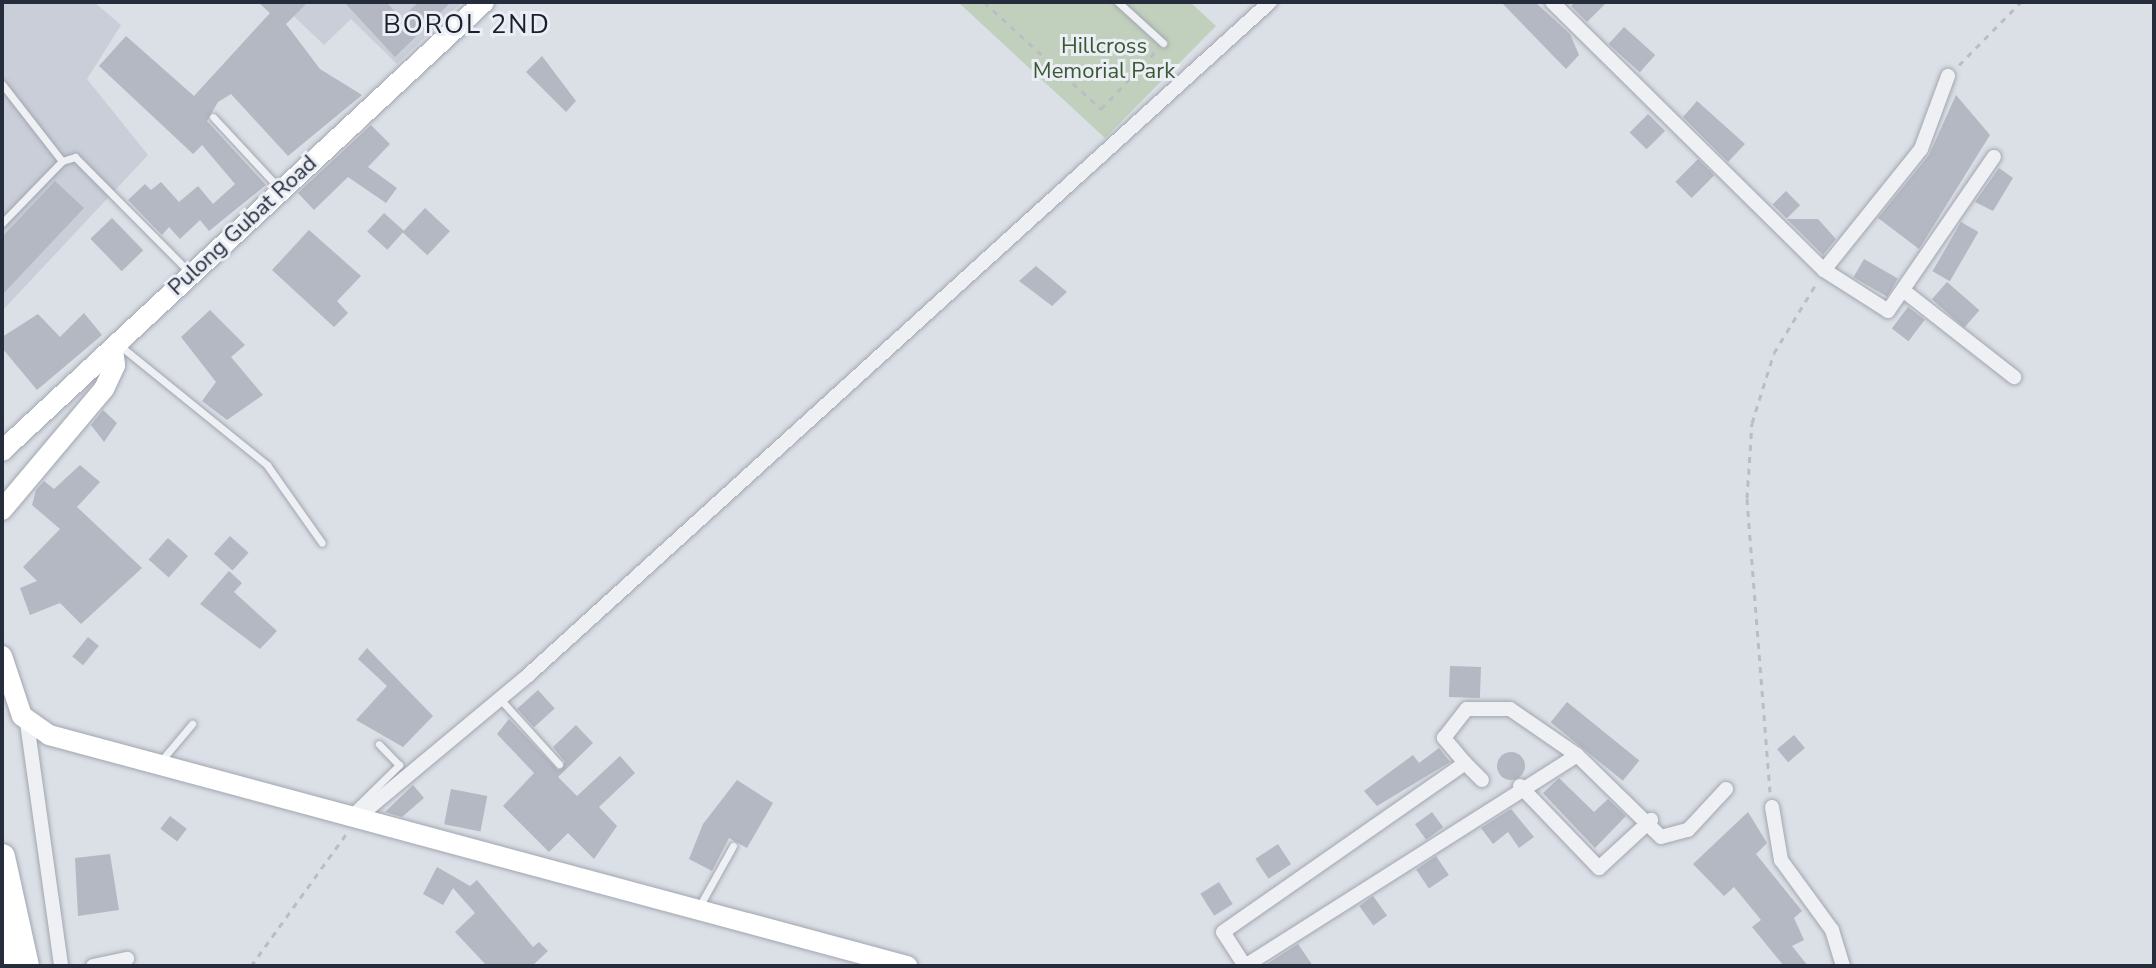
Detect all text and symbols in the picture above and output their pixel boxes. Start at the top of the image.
district label: BOROL 2ND [383,9,551,41]
park label: Hillcross Memorial Park [1033,33,1175,84]
street label: Pulong Gubat Road [163,150,323,302]

